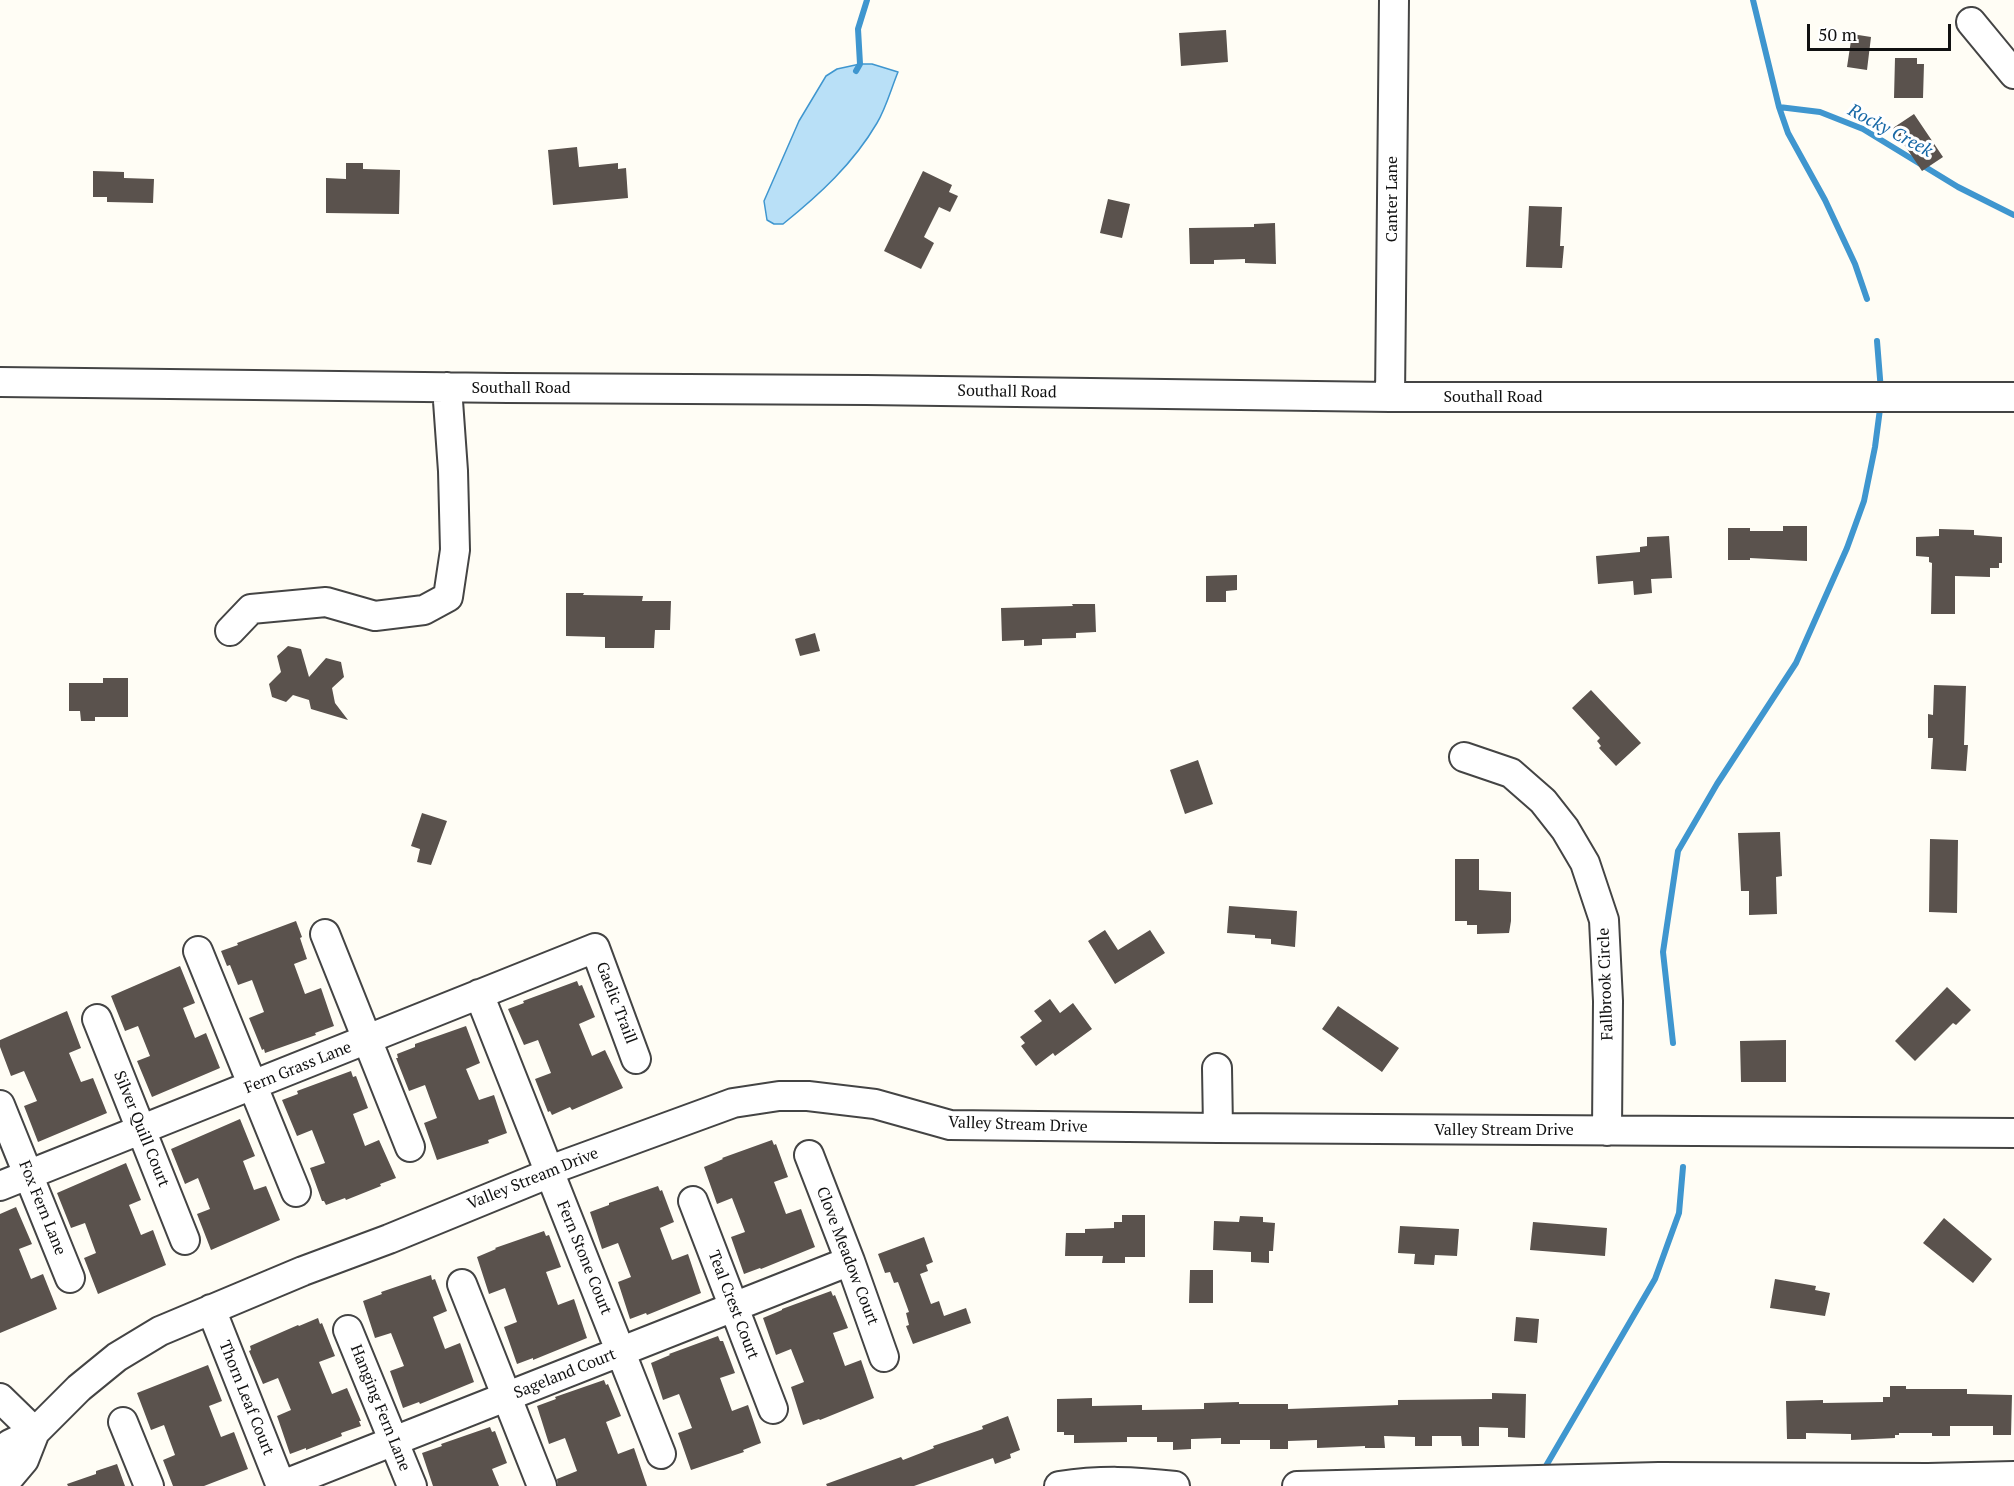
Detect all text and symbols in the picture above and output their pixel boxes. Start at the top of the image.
scale bar [1810,12,1954,50]
text: 50 m [1818,22,1857,46]
water label: Rocky Creek [1844,100,1936,162]
street label: Canter Lane [1382,156,1402,242]
street label: Southall Road [471,378,571,398]
street label: Southall Road [957,382,1057,402]
street label: Southall Road [1443,387,1543,407]
street label: Fallbrook Circle [1594,927,1618,1041]
street label: Gaelic Traill [592,959,640,1047]
street label: Fern Grass Lane [242,1038,354,1098]
street label: Silver Quill Court [109,1068,173,1190]
street label: Valley Stream Drive [948,1113,1088,1137]
street label: Valley Stream Drive [1434,1120,1574,1140]
street label: Valley Stream Drive [465,1144,601,1214]
street label: Fox Fern Lane [14,1158,70,1258]
street label: Clove Meadow Court [812,1184,882,1328]
street label: Fern Stone Court [552,1198,616,1318]
street label: Teal Crest Court [703,1248,763,1362]
street label: Thorn Leaf Court [214,1338,278,1458]
street label: Hanging Fern Lane [346,1342,414,1474]
street label: Sageland Court [511,1345,619,1403]

